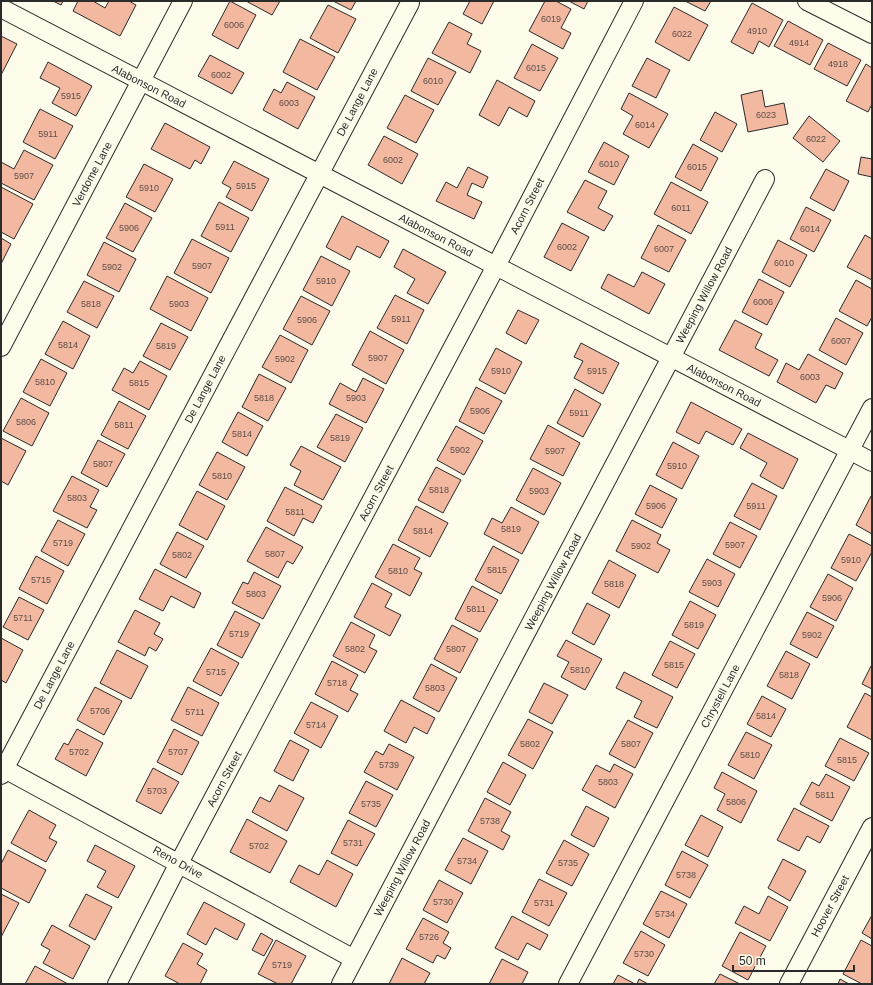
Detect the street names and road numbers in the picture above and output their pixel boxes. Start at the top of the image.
street label: Alabonson Road [110,62,188,110]
street label: De Lange Lane [334,66,380,138]
street label: Verdome Lane [70,140,114,208]
street label: Acorn Street [508,176,546,236]
street label: Alabonson Road [397,211,475,259]
street label: Weeping Willow Road [673,245,735,345]
street label: De Lange Lane [182,353,228,425]
street label: Alabonson Road [685,361,763,409]
street label: Acorn Street [356,463,396,523]
street label: Weeping Willow Road [522,532,584,632]
street label: De Lange Lane [31,639,77,711]
street label: Chrystell Lane [698,662,742,730]
street label: Acorn Street [204,749,244,809]
street label: Weeping Willow Road [371,818,433,918]
street label: Reno Drive [151,843,205,881]
street label: Hoover Street [809,873,851,939]

